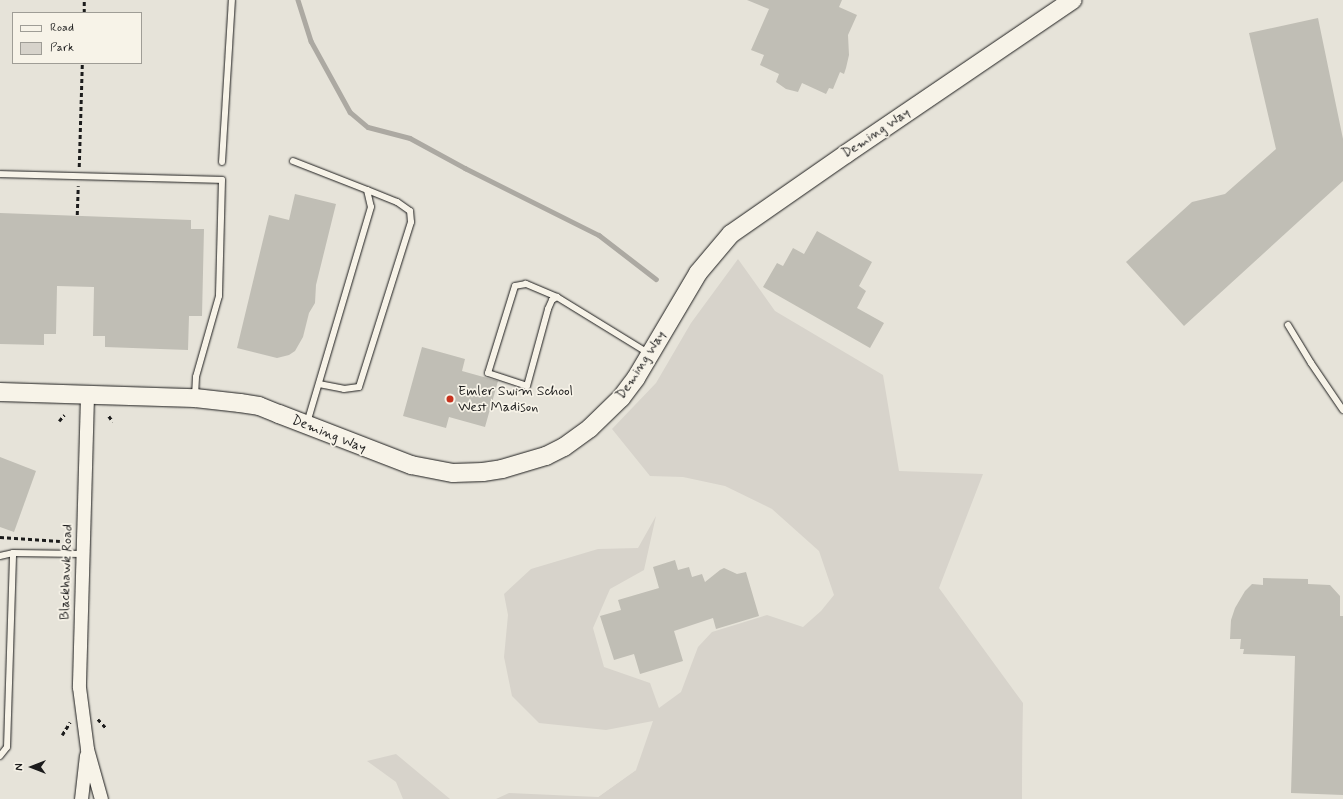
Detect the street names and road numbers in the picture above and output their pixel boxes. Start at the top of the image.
street label: Deming Way [838,104,914,162]
street label: Deming Way [612,327,670,403]
street label: Deming Way [289,411,369,457]
street label: Blackhawk Road [56,524,76,620]

